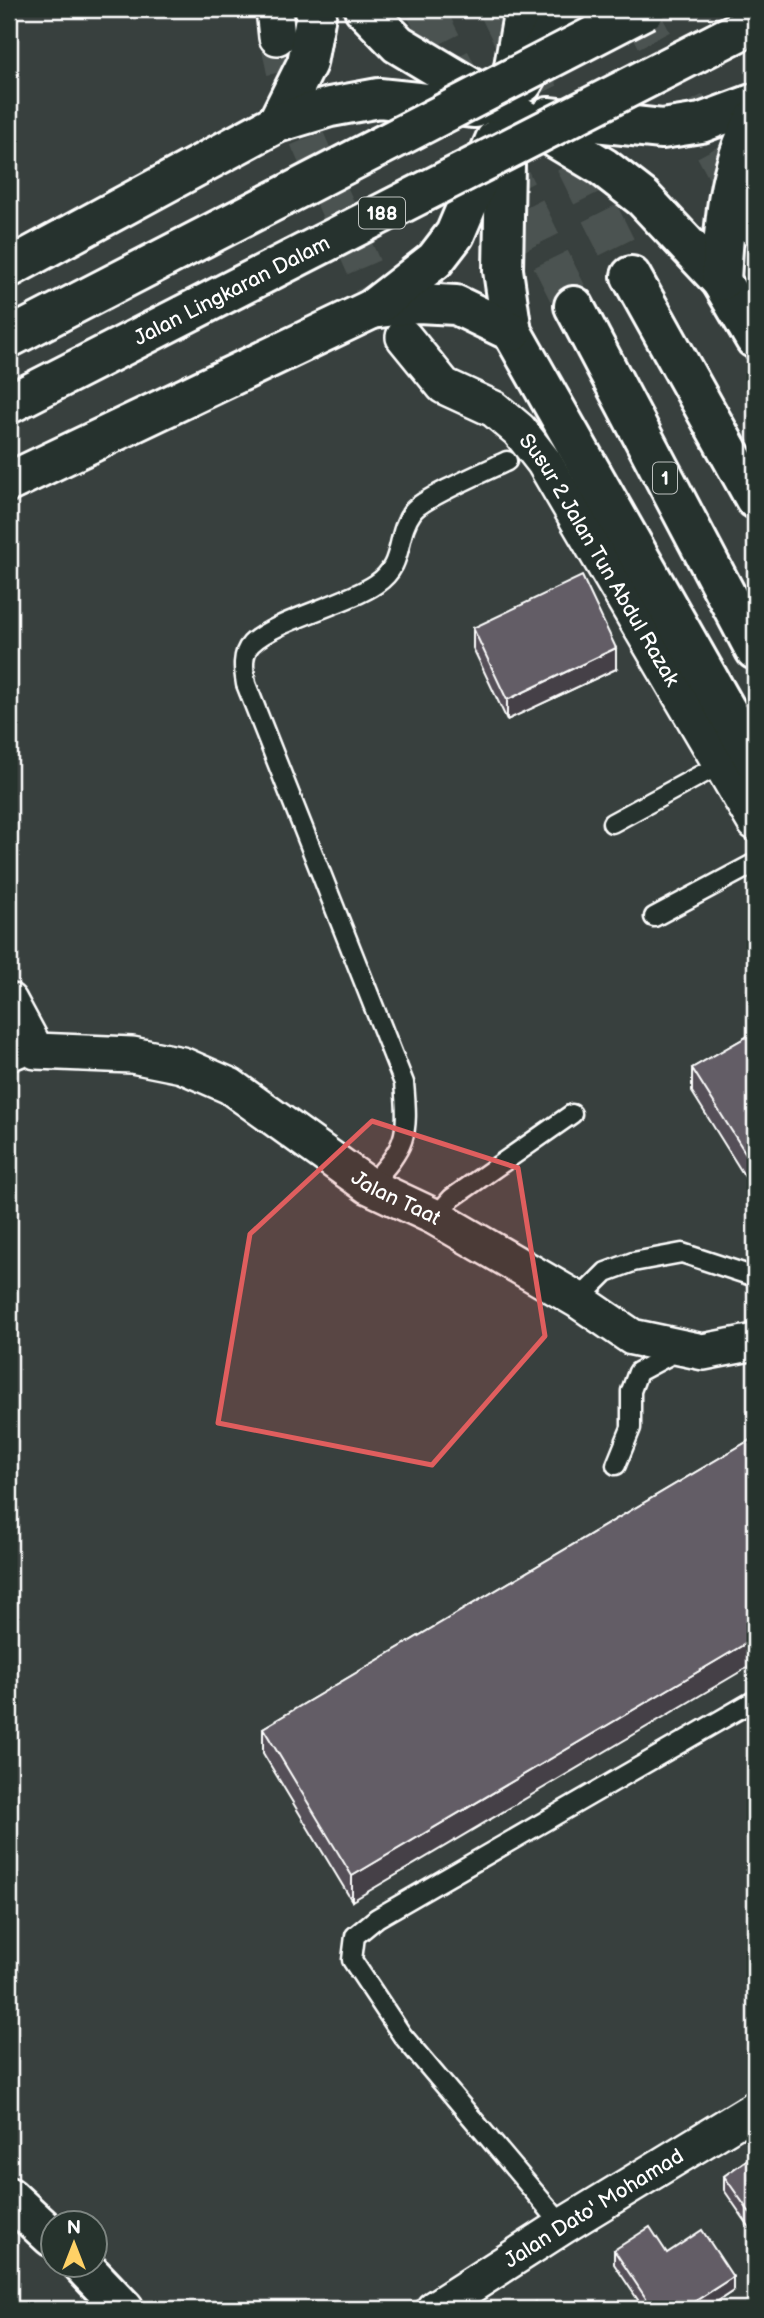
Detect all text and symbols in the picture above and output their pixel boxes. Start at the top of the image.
road number: 188 [359,197,405,228]
street label: Jalan Lingkaran Dalam [130,230,334,351]
street label: Susur 2 Jalan Tun Abdul Razak [514,429,685,691]
road number: 1 [653,463,677,494]
street label: Jalan Taat [346,1165,446,1231]
street label: Jalan Dato' Mohamad [500,2144,688,2273]
north arrow [38,2210,108,2280]
text: N [67,2217,81,2240]

